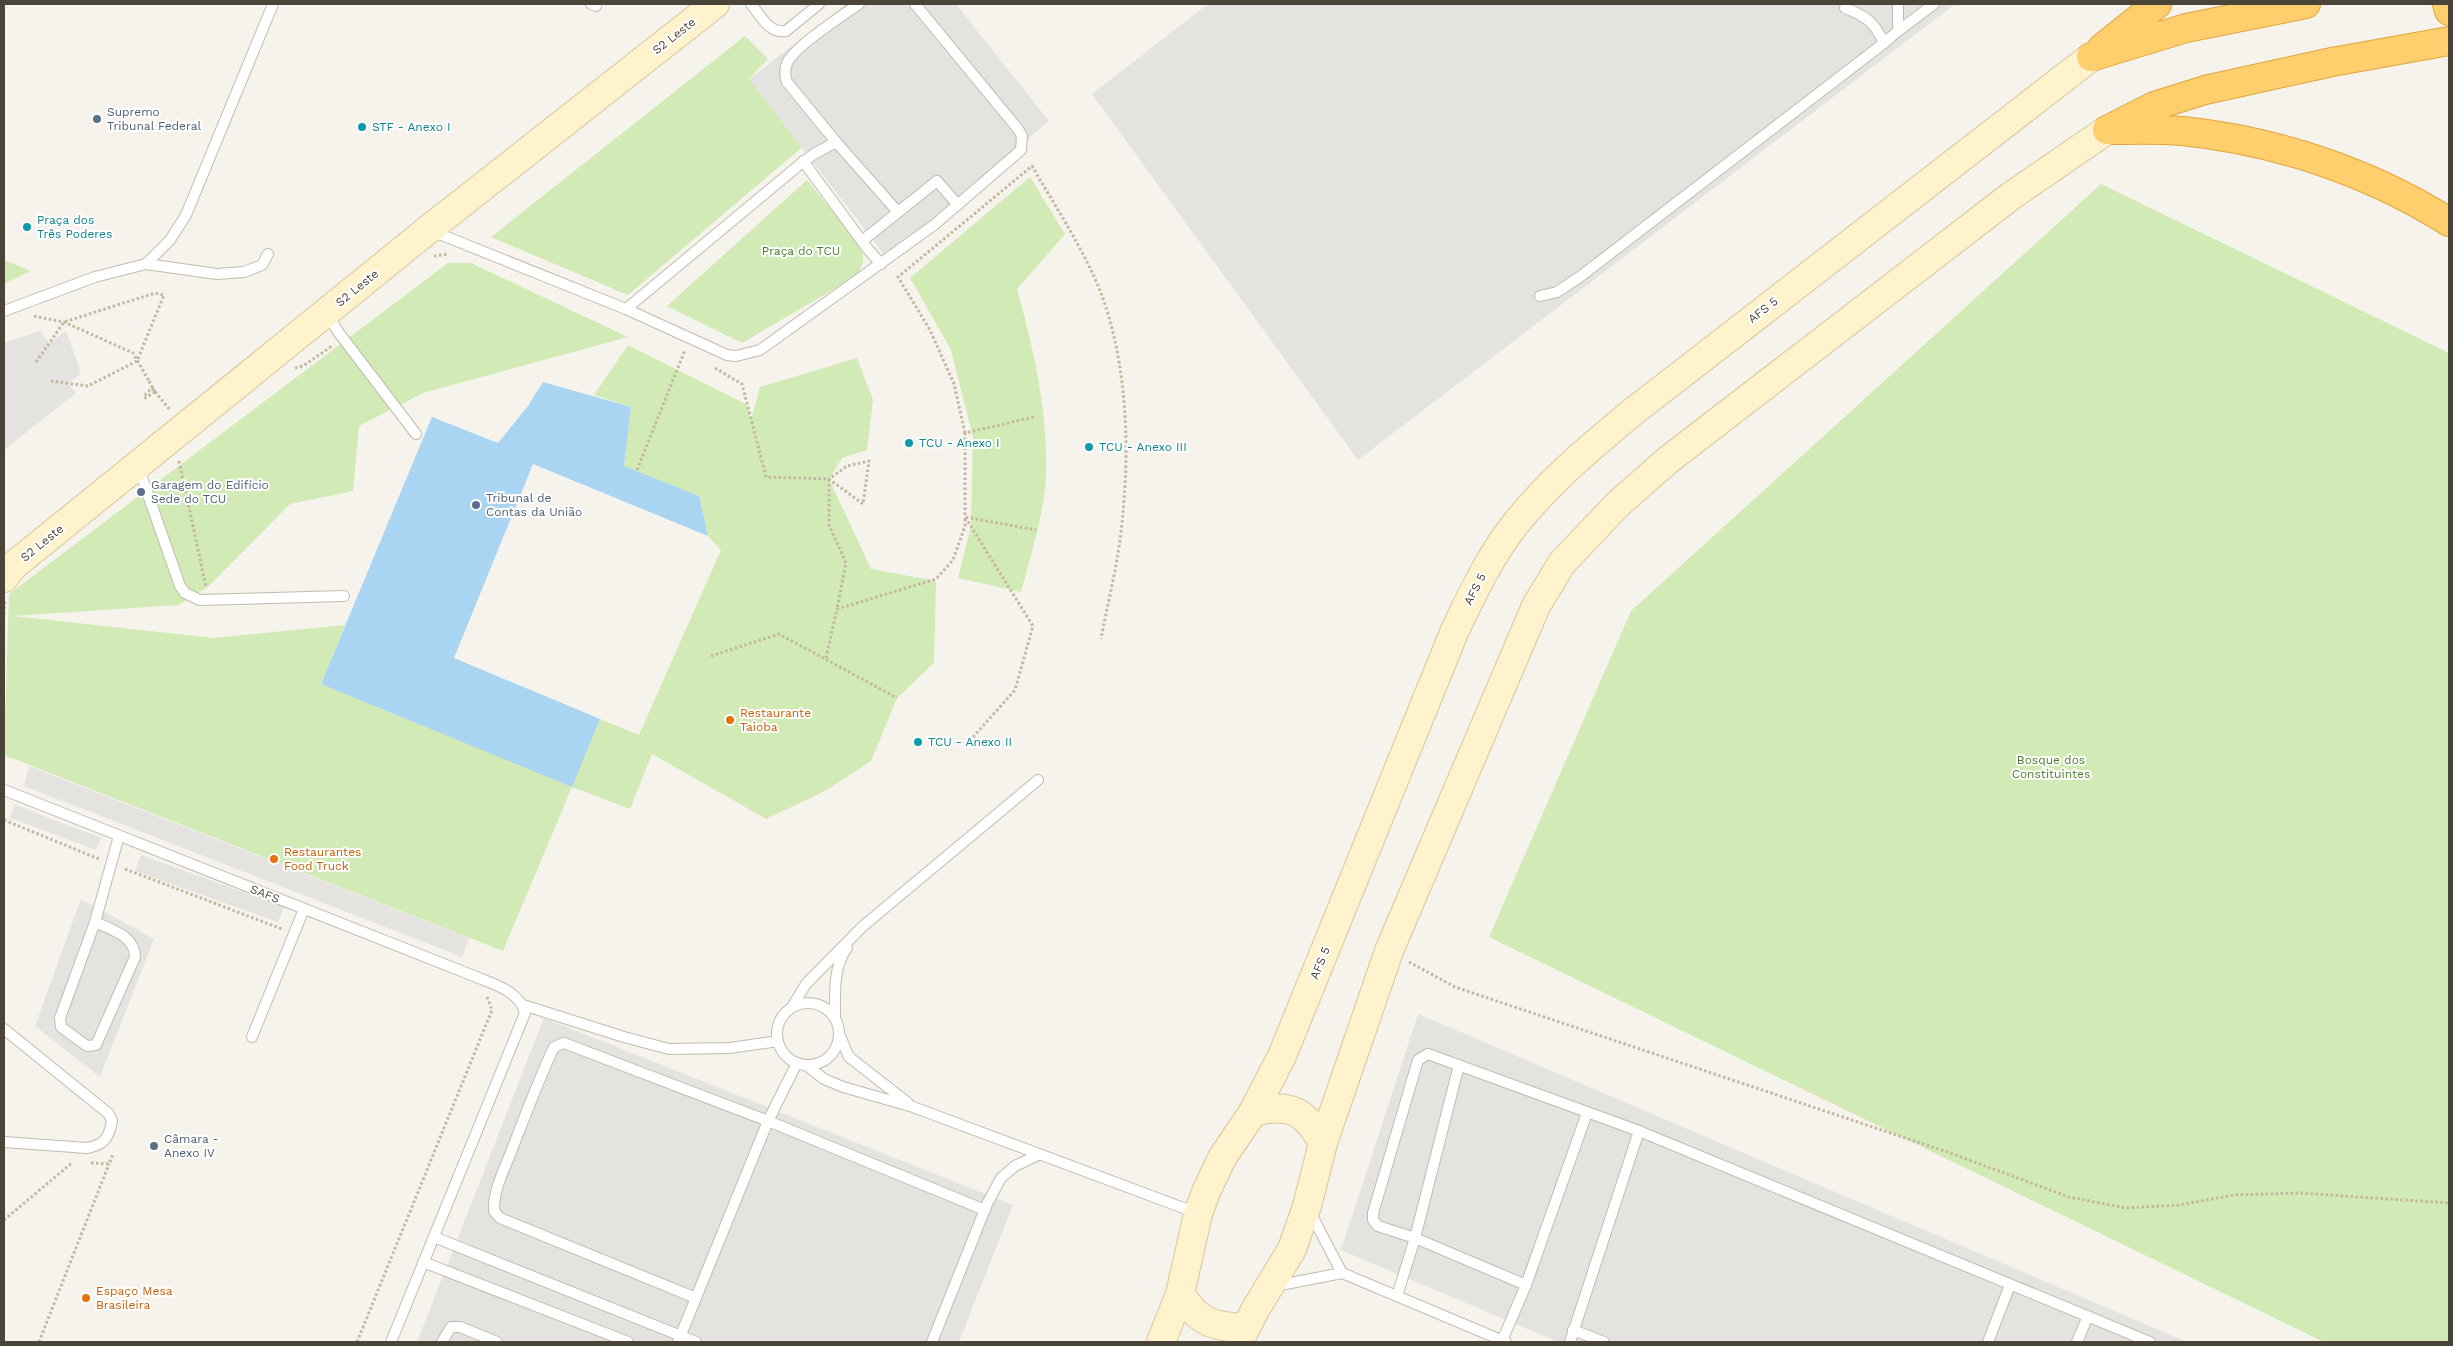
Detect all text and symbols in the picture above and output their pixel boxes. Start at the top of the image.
street label: S2 Leste [650,15,698,57]
place label: Supremo Tribunal Federal [107,105,202,133]
marker: Supremo Tribunal Federal [91,113,103,125]
place label: STF - Anexo I [372,120,451,134]
marker: STF - Anexo I [356,121,368,133]
place label: Praça dos Três Poderes [37,213,112,241]
marker: Praça dos Três Poderes [21,221,33,233]
park label: Praça do TCU [762,244,840,258]
street label: S2 Leste [333,266,381,309]
street label: AFS 5 [1745,294,1781,326]
place label: TCU - Anexo I [919,436,1000,450]
marker: TCU - Anexo I [903,437,915,449]
place label: TCU - Anexo III [1099,440,1187,454]
marker: TCU - Anexo III [1083,441,1095,453]
place label: Garagem do Edifício Sede do TCU [151,478,269,506]
marker: Garagem do Edifício Sede do TCU [135,486,147,498]
place label: Tribunal de Contas da União [486,491,582,519]
marker: Tribunal de Contas da União [470,499,482,511]
street label: S2 Leste [18,521,66,564]
street label: AFS 5 [1461,571,1489,607]
place label: Restaurante Taioba [740,706,811,734]
marker: Restaurante Taioba [724,714,736,726]
place label: TCU - Anexo II [928,735,1012,749]
marker: TCU - Anexo II [912,736,924,748]
park label: Bosque dos Constituintes [2012,753,2090,781]
place label: Restaurantes Food Truck [284,845,361,873]
marker: Restaurantes Food Truck [268,853,280,865]
street label: SAFS [248,882,282,906]
street label: AFS 5 [1307,945,1333,981]
place label: Câmara - Anexo IV [164,1132,219,1160]
marker: Câmara - Anexo IV [148,1140,160,1152]
place label: Espaço Mesa Brasileira [96,1284,173,1312]
marker: Espaço Mesa Brasileira [80,1292,92,1304]

